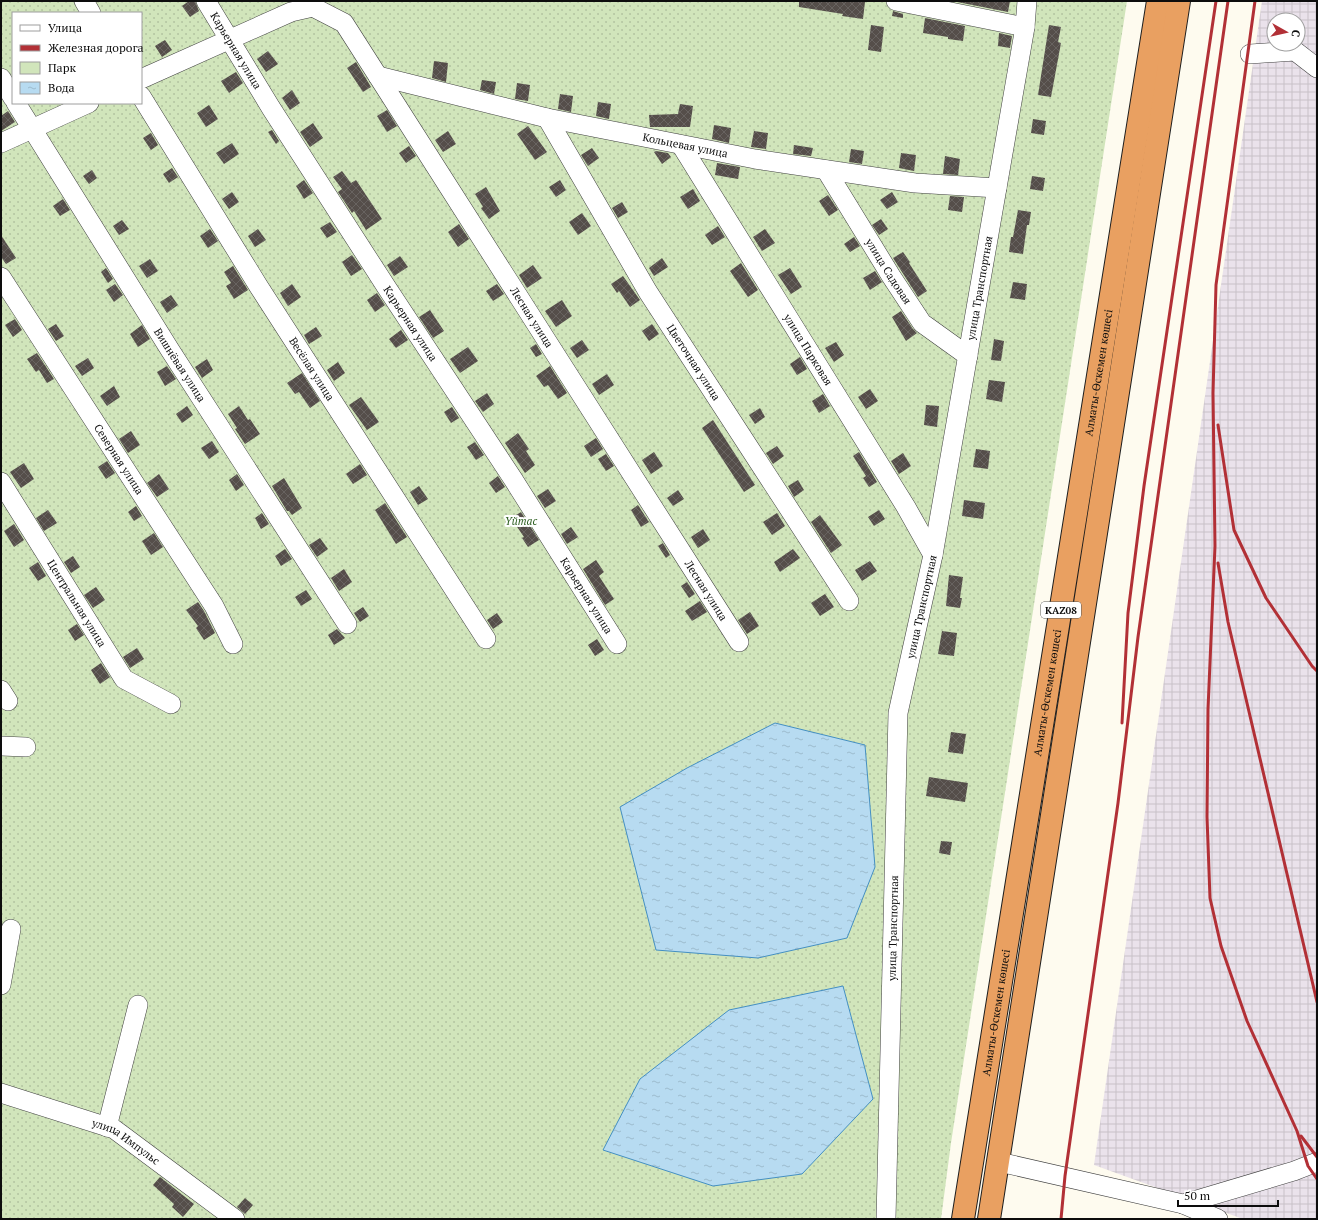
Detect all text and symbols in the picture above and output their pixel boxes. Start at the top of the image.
street label: Карьерная улица [207,10,265,92]
legend [12,12,142,104]
north arrow [1266,12,1306,52]
text: Улица [48,20,82,35]
text: С [1288,29,1303,38]
text: Железная дорога [48,40,144,55]
text: Парк [48,60,76,75]
text: Вода [48,80,75,95]
street label: Кольцевая улица [641,130,730,161]
street label: улица Садовая [862,235,915,307]
street label: улица Транспортная [963,235,996,342]
street label: Карьерная улица [381,283,441,364]
street label: Лесная улица [507,284,557,351]
street label: Алматы-Өскемен көшесі [1081,308,1116,437]
street label: улица Парковая [780,310,836,388]
street label: Цветочная улица [664,322,724,403]
street label: Вишнёвая улица [151,325,209,405]
street label: Весёлая улица [286,334,338,404]
street label: Северная улица [91,421,147,497]
park label: Үйтас [505,514,537,528]
street label: улица Транспортная [903,553,940,661]
street label: Карьерная улица [557,555,616,637]
street label: Центральная улица [44,557,109,650]
street label: Лесная улица [681,557,731,624]
road number: KAZ08 [1041,602,1081,618]
street label: Алматы-Өскемен көшесі [1030,628,1064,757]
street label: улица Транспортная [885,875,901,982]
street label: Алматы-Өскемен көшесі [979,948,1013,1077]
street label: улица Импульс [89,1115,163,1168]
scale bar [1178,1182,1278,1208]
text: 50 m [1184,1188,1211,1203]

